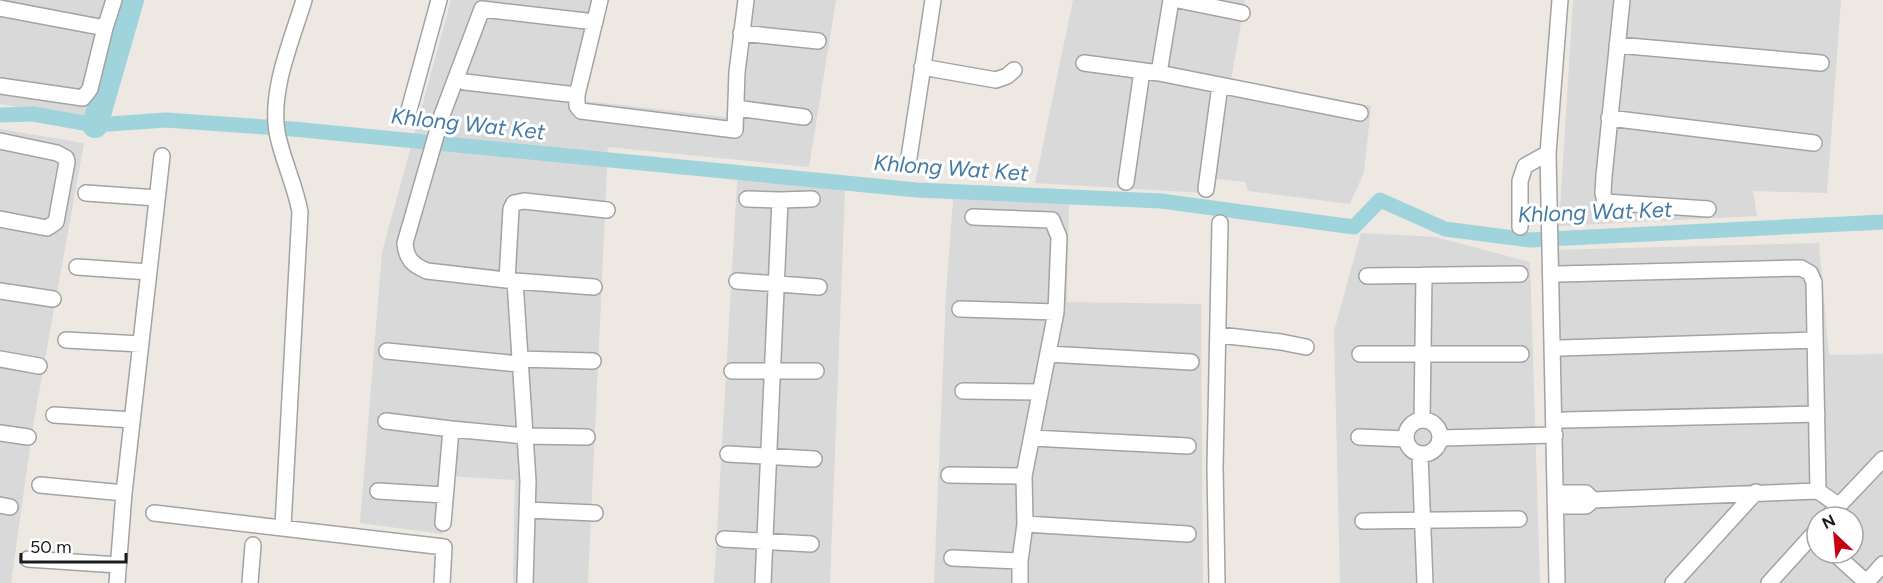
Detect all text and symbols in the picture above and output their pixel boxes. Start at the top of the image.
water label: Khlong Wat Ket [390,102,547,146]
water label: Khlong Wat Ket [873,149,1030,187]
water label: Khlong Wat Ket [1517,196,1673,228]
north arrow [1805,505,1865,565]
text: N [1819,511,1838,533]
scale bar [21,526,126,564]
text: 50 m [30,536,72,558]

